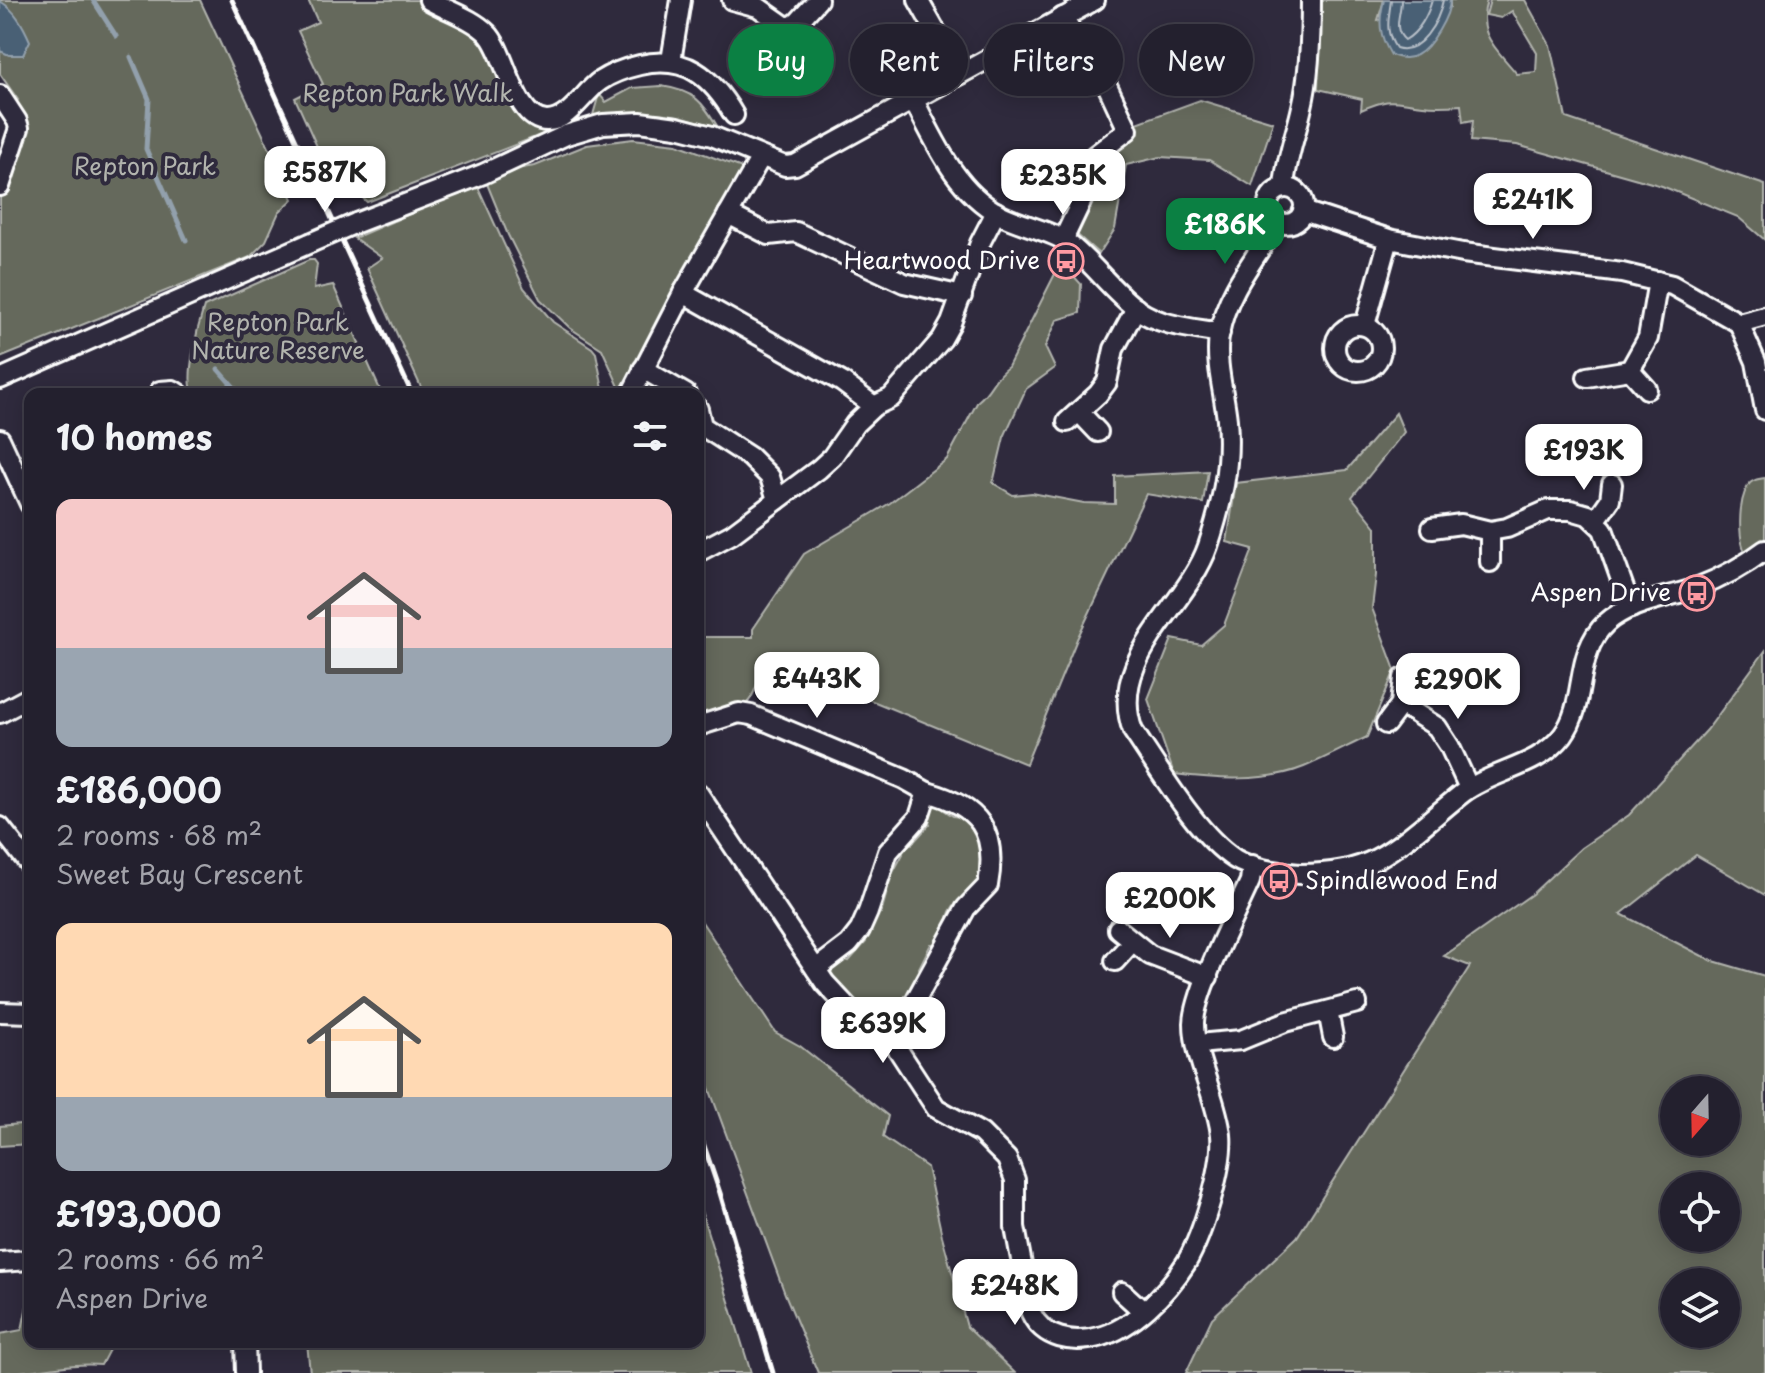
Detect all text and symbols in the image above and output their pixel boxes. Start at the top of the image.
chip: Buy [728,24,834,96]
chip: Rent [850,24,968,96]
chip: Filters [984,24,1123,96]
chip: New [1139,24,1253,96]
park label: Repton Park Walk [302,74,514,110]
pin: £587K [269,146,381,214]
park label: Repton Park [74,147,216,183]
pin: £235K [1007,149,1119,217]
text: £587K [282,152,368,191]
text: £235K [1019,155,1107,194]
pin: £241K [1477,173,1589,241]
text: £241K [1492,179,1574,218]
pin: £186K [1169,198,1281,266]
text: £186K [1184,204,1266,243]
place label: Heartwood Drive [844,241,1040,277]
bus stop icon: Heartwood Drive [1047,242,1085,280]
park label: Repton Park Nature Reserve [191,303,365,367]
text: 10 homes [56,410,212,462]
icon: filters [628,414,672,458]
pin: £193K [1528,424,1640,492]
text: £193K [1543,430,1625,469]
icon: home [292,551,436,695]
place label: Aspen Drive [1531,573,1671,609]
bus stop icon: Aspen Drive [1678,574,1716,612]
pin: £443K [761,652,873,720]
pin: £290K [1402,653,1514,721]
text: £443K [772,658,862,697]
text: £290K [1414,659,1502,698]
text: £186,000 [56,763,222,815]
text: 2 rooms · 68 m² [56,815,262,854]
text: Sweet Bay Crescent [56,854,303,893]
place label: Spindlewood End [1305,861,1498,897]
bus stop icon: Spindlewood End [1260,862,1298,900]
pin: £200K [1114,872,1226,940]
text: £200K [1124,878,1216,917]
icon: home [292,975,436,1119]
pin: £639K [827,997,939,1065]
text: £639K [839,1003,927,1042]
north arrow [1660,1076,1740,1156]
map controls [1660,1076,1740,1348]
button: locate [1660,1172,1740,1252]
text: £193,000 [56,1187,221,1239]
text: 2 rooms · 66 m² [56,1239,265,1278]
pin: £248K [959,1259,1071,1327]
text: £248K [970,1265,1060,1304]
button: layers [1660,1268,1740,1348]
text: Aspen Drive [56,1278,208,1317]

